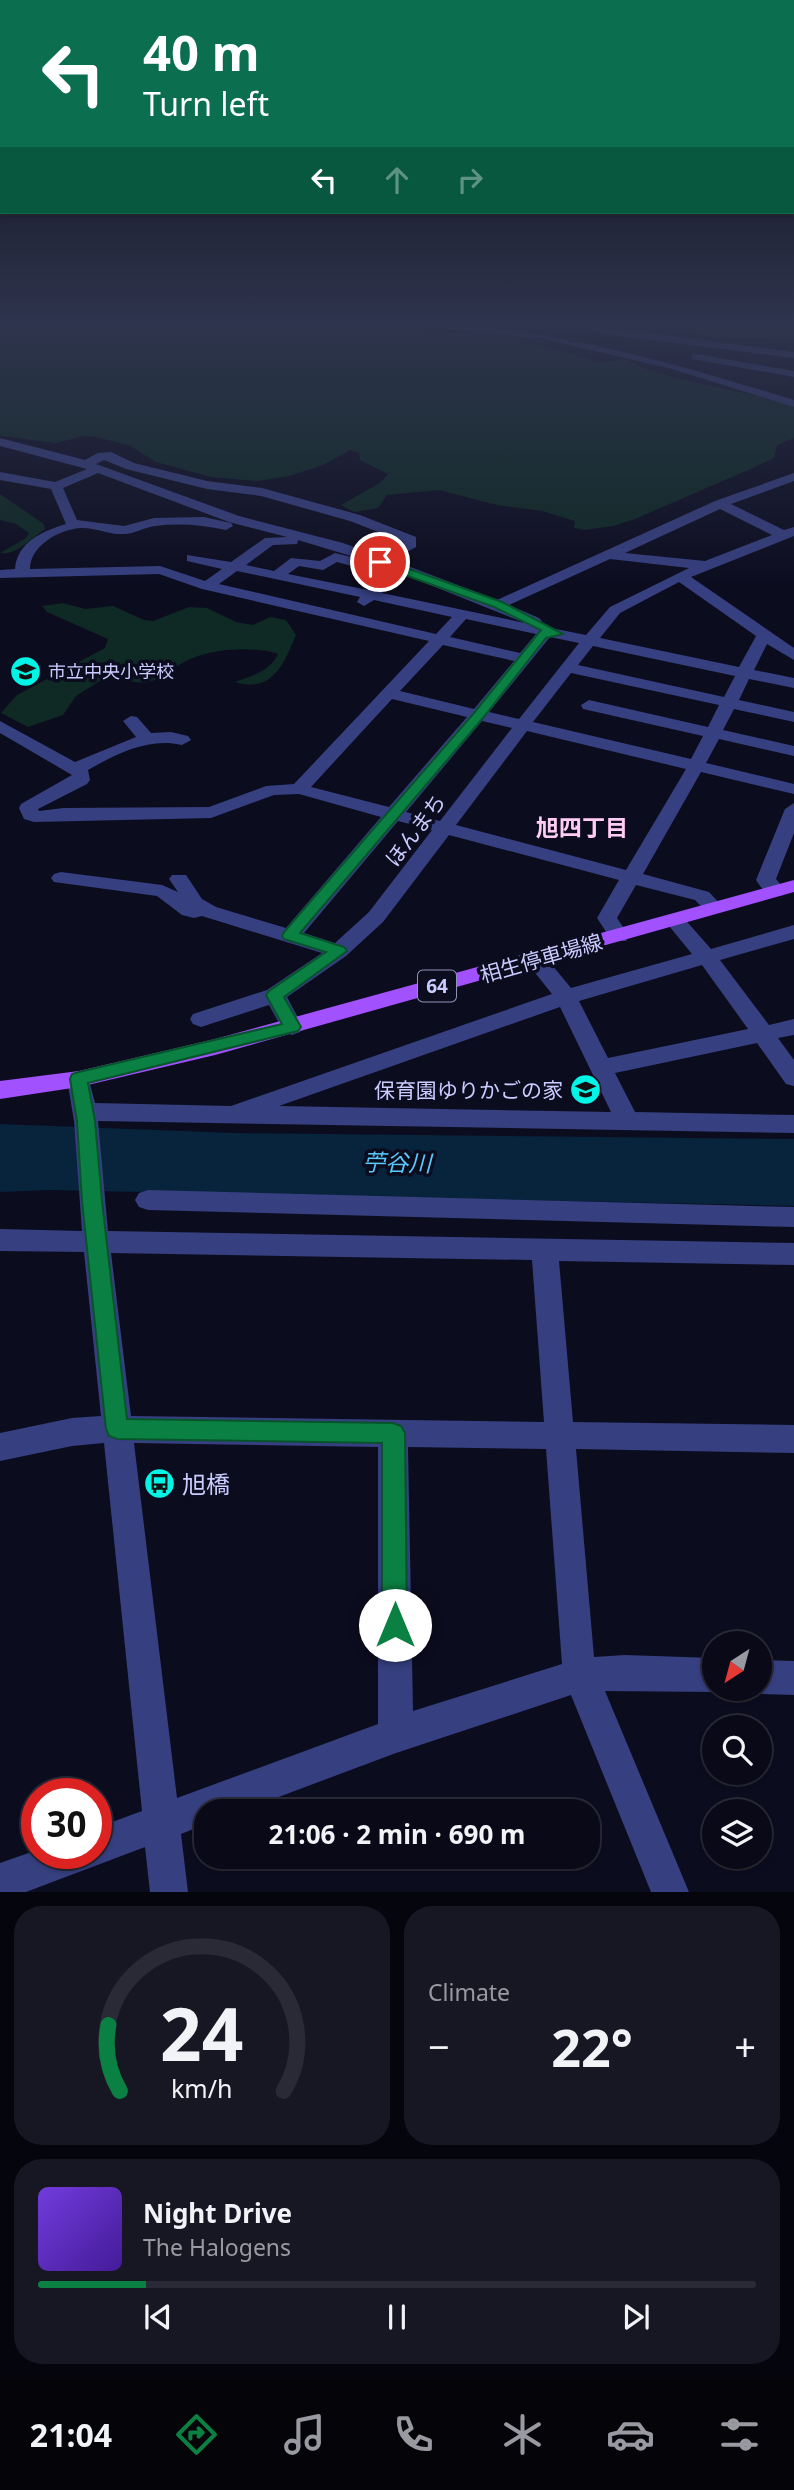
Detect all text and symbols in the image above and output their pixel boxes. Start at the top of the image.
text: 40 m [143,19,260,85]
icon: left [28,28,119,119]
text: Turn left [143,82,269,125]
icon: left [305,161,343,199]
icon: ahead [378,161,416,199]
icon: right [451,161,489,199]
pin [350,532,410,592]
icon: arrive [361,543,399,581]
school or university icon: 市立中央小学校 [8,654,42,688]
place label: 市立中央小学校 [48,659,174,683]
street label: ほんまち [379,788,451,872]
district label: 旭四丁目 [536,811,628,843]
street label: 相生停車場線 [477,927,605,989]
road number: 64 [418,970,456,1002]
school or university icon: 保育園ゆりかごの家 [569,1073,603,1107]
place label: 保育園ゆりかごの家 [374,1076,563,1104]
water label: 苧谷川 [362,1145,435,1179]
bus stop icon: 旭橋 [142,1466,176,1500]
place label: 旭橋 [182,1467,230,1500]
position arrow [358,1588,432,1662]
north arrow [702,1631,772,1701]
map controls [702,1631,772,1869]
button: search [702,1715,772,1785]
speed limit sign: 30 [21,1778,112,1869]
button: layers [702,1799,772,1869]
text: 21:06 · 2 min · 690 m [269,1816,525,1852]
text: Climate [428,1976,510,2008]
text: 24 [160,1984,244,2083]
text: 22° [551,2011,633,2082]
text: − [428,2020,450,2072]
text: + [734,2020,756,2072]
text: km/h [171,2071,233,2105]
text: Night Drive [143,2195,292,2231]
text: The Halogens [143,2231,291,2263]
icon: previous [139,2298,177,2336]
icon: pause [378,2298,416,2336]
icon: next [617,2298,655,2336]
icon: directions [172,2410,221,2459]
icon: music [280,2410,329,2459]
icon: phone [389,2410,438,2459]
icon: climate [498,2410,547,2459]
icon: car [606,2410,655,2459]
icon: filters [715,2410,764,2459]
text: 21:04 [30,2413,112,2456]

